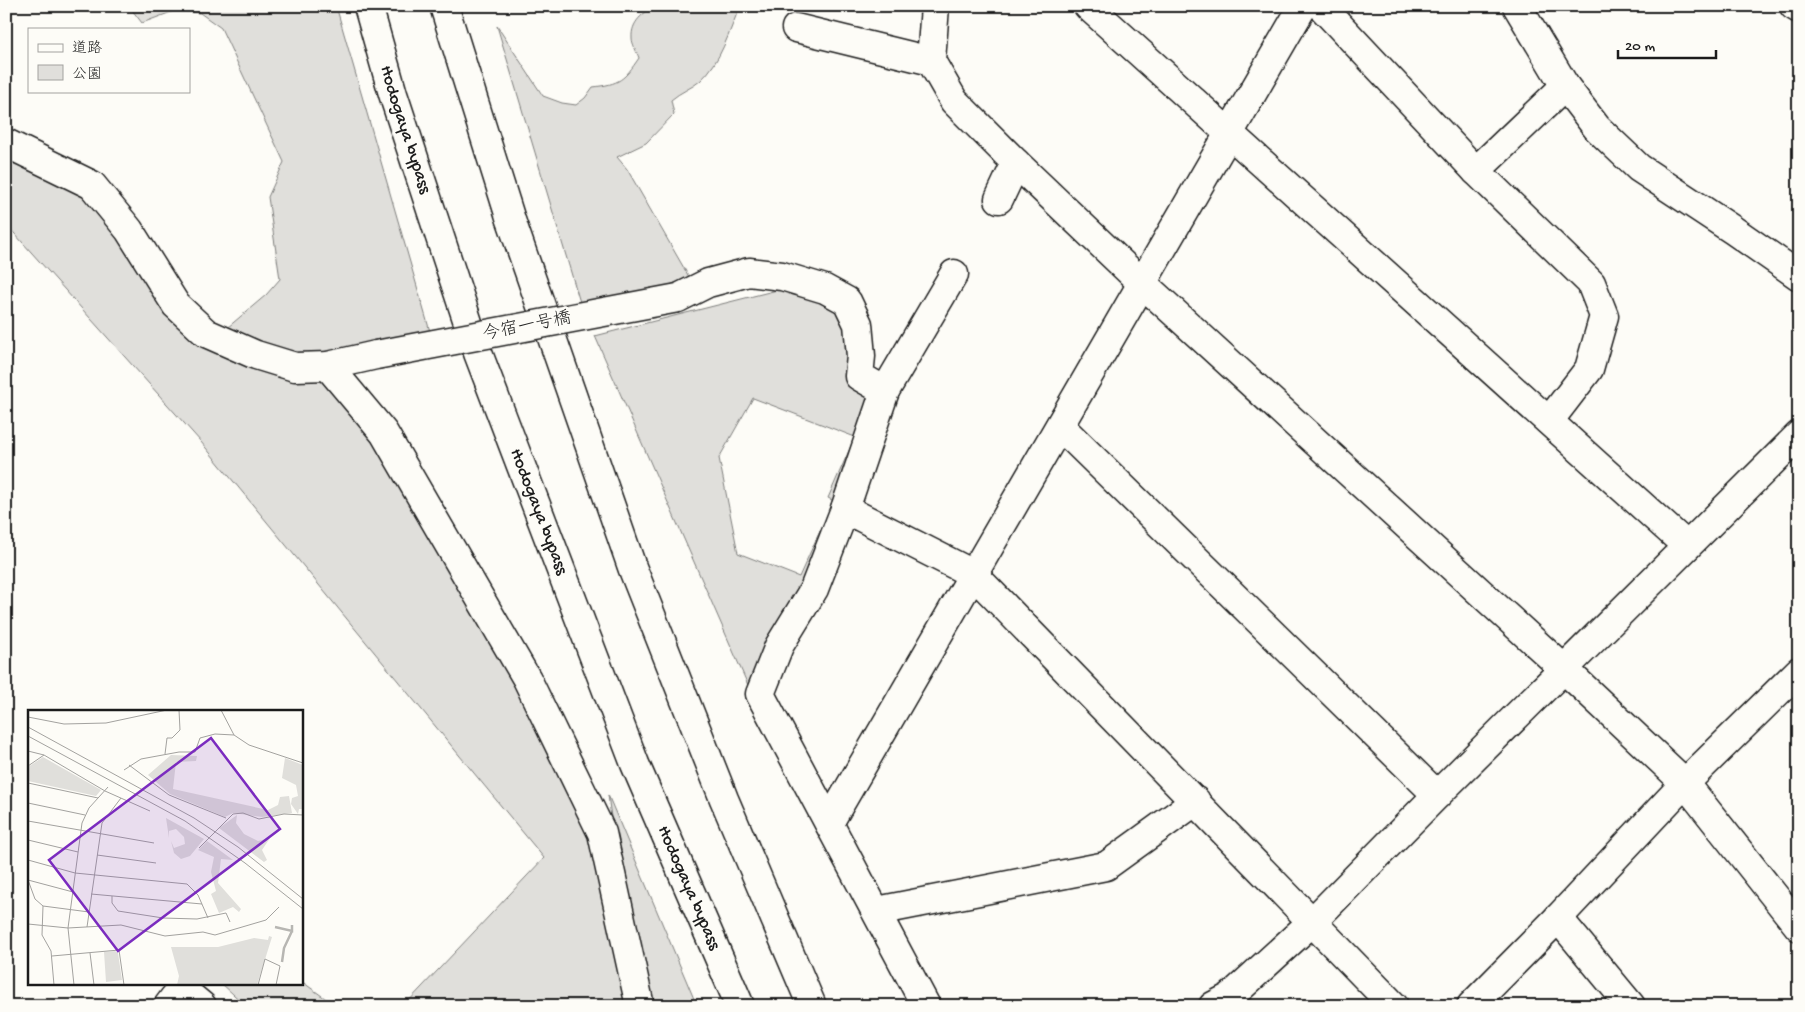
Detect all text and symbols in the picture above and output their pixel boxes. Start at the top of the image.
legend [28,28,190,92]
scale bar [1618,28,1715,60]
text: 20 m [1625,38,1655,56]
text: 道路 [72,40,102,58]
street label: Hodogaya bypass [375,63,436,198]
text: 公園 [72,66,102,84]
street label: 今宿一号橋 [481,307,573,346]
street label: Hodogaya bypass [505,446,573,579]
inset map [28,710,302,984]
street label: Hodogaya bypass [653,822,725,954]

